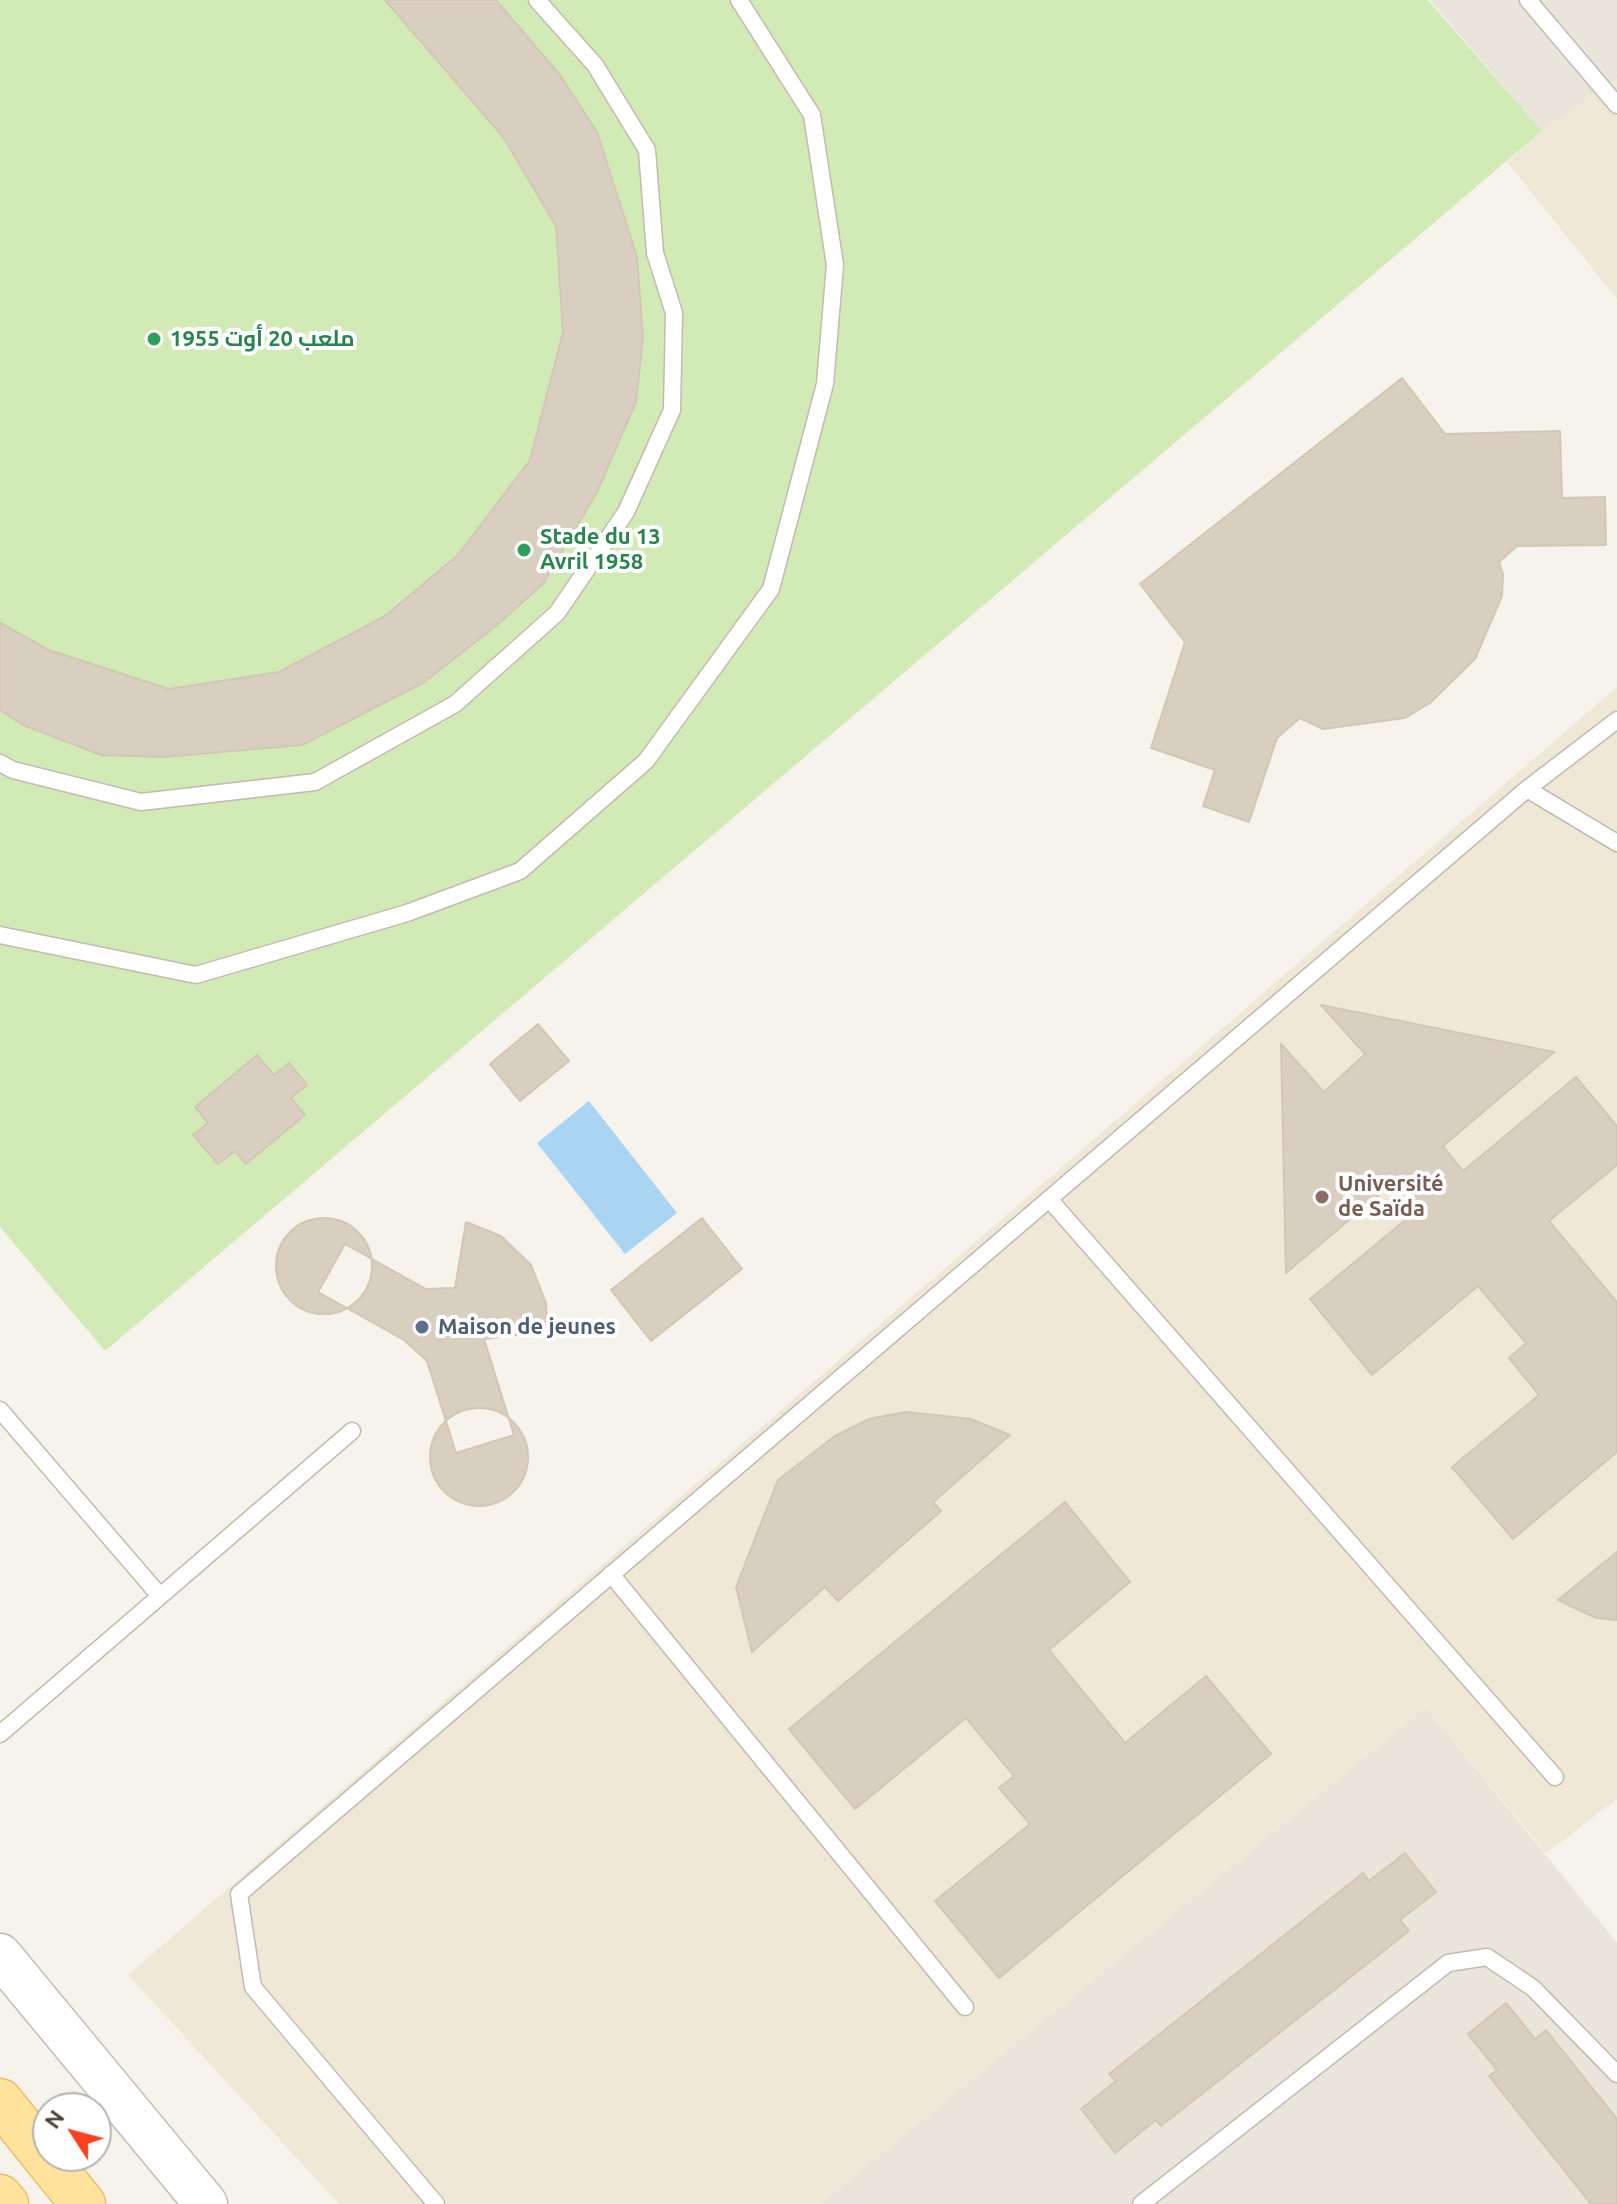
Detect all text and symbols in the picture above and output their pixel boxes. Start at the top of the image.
place label: ملعب 20 أوت 1955 [170,326,355,352]
marker: ملعب 20 أوت 1955 [145,330,163,348]
place label: Stade du 13 Avril 1958 [540,524,661,576]
marker: Stade du 13 Avril 1958 [515,541,533,559]
place label: Université de Saïda [1338,1171,1444,1222]
marker: Université de Saïda [1313,1188,1331,1206]
place label: Maison de jeunes [438,1314,616,1340]
marker: Maison de jeunes [413,1318,431,1336]
north arrow [32,2092,112,2172]
text: N [39,2105,69,2133]

